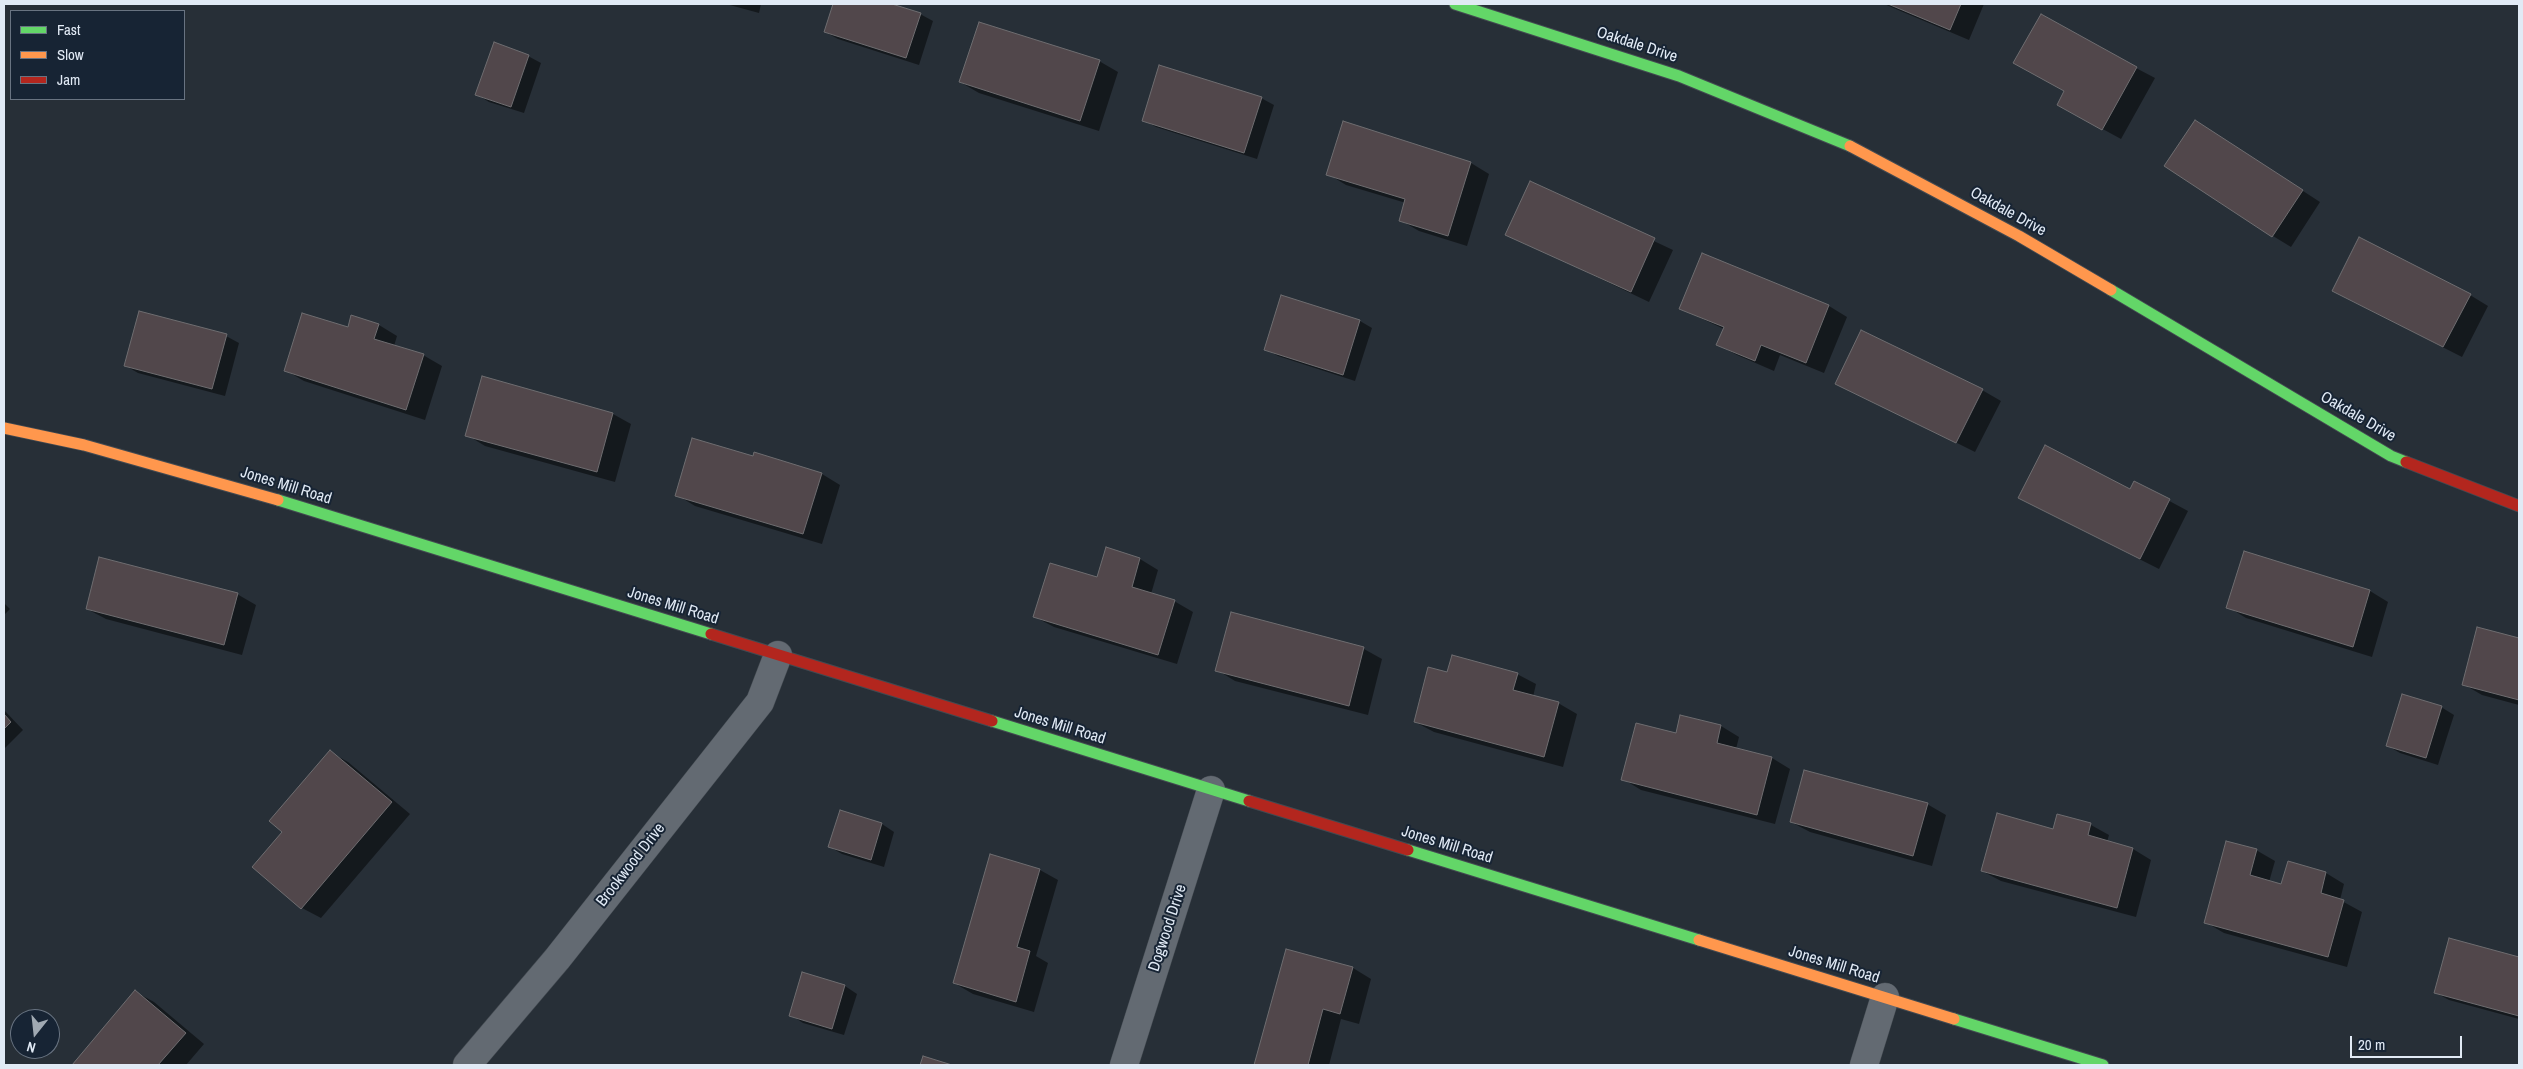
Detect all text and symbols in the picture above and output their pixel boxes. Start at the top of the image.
legend [10,10,185,100]
text: Fast [57,19,80,40]
street label: Oakdale Drive [1594,23,1680,67]
text: Slow [57,44,84,65]
text: Jam [57,69,80,90]
street label: Oakdale Drive [1967,183,2049,241]
street label: Oakdale Drive [2317,388,2399,446]
street label: Jones Mill Road [238,463,334,509]
street label: Jones Mill Road [625,583,721,629]
street label: Jones Mill Road [1012,703,1108,749]
street label: Brookwood Drive [592,819,670,911]
street label: Jones Mill Road [1399,822,1495,868]
street label: Dogwood Drive [1145,882,1191,974]
street label: Jones Mill Road [1786,942,1882,988]
north arrow [10,1009,60,1059]
scale bar [2353,1026,2466,1058]
text: 20 m [2358,1034,2385,1055]
text: N [25,1038,38,1057]

